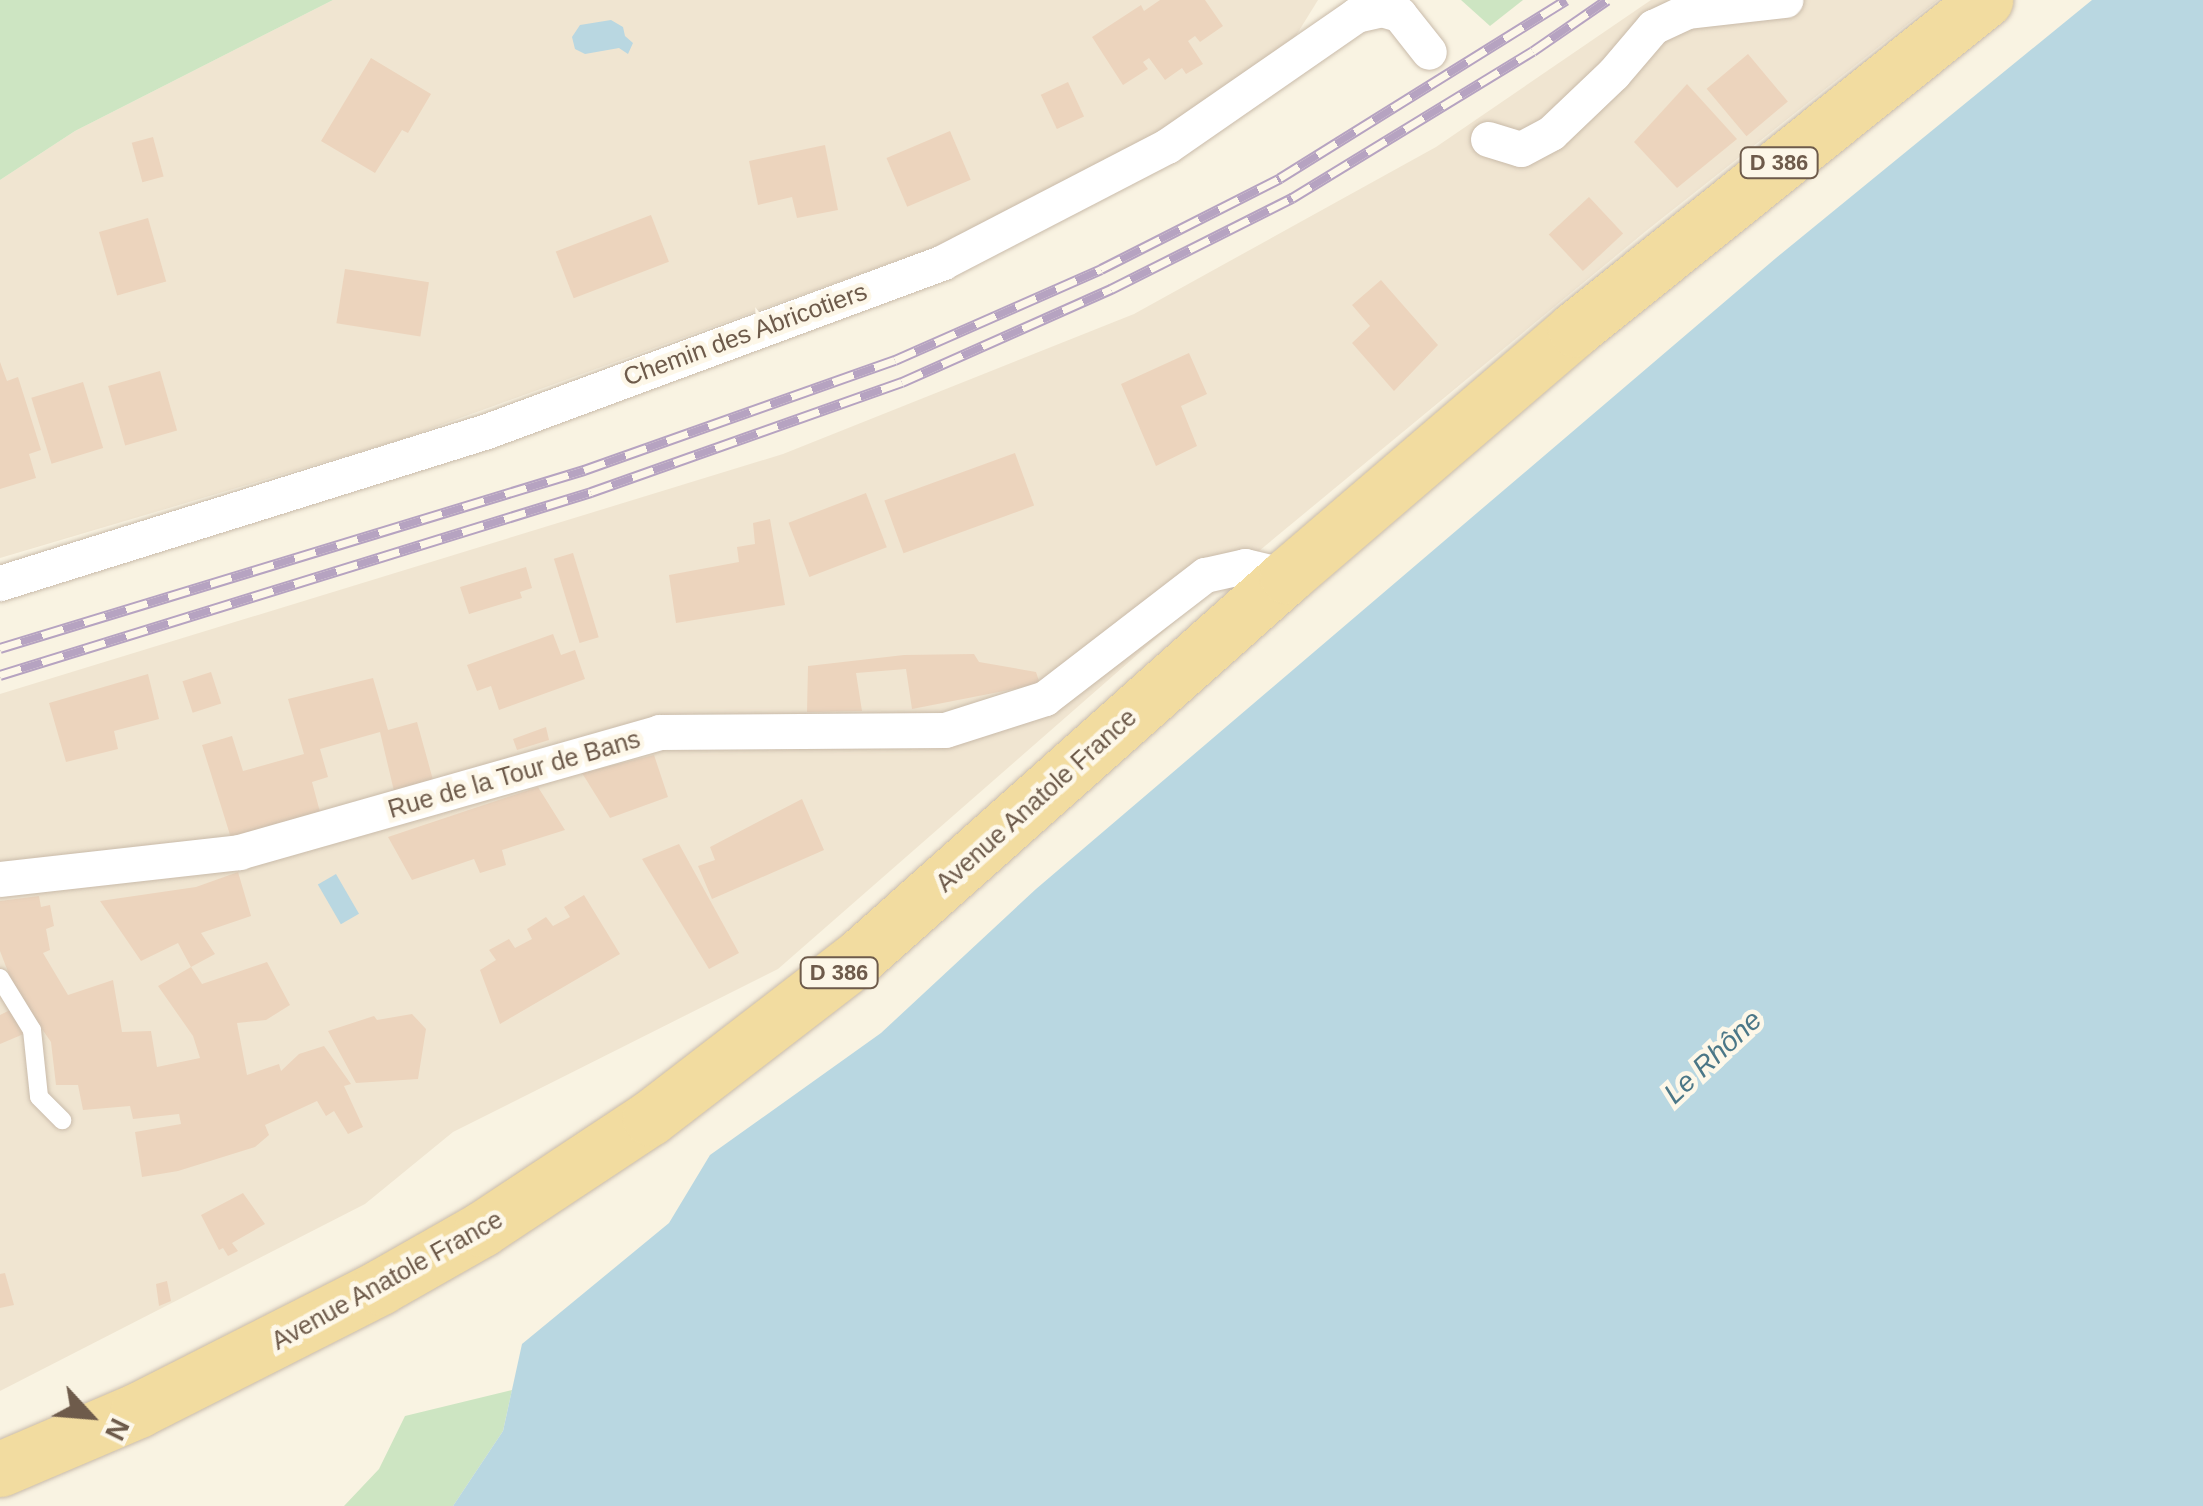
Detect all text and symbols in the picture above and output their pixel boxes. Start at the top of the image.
road number: D 386 [1739,146,1819,180]
street label: Chemin des Abricotiers [618,276,872,392]
street label: Avenue Anatole France [929,702,1143,898]
street label: Rue de la Tour de Bans [384,724,644,824]
road number: D 386 [799,956,879,990]
water label: Le Rhône [1657,1003,1769,1111]
street label: Avenue Anatole France [266,1204,508,1356]
north arrow [40,1366,140,1466]
text: N [99,1413,136,1445]

